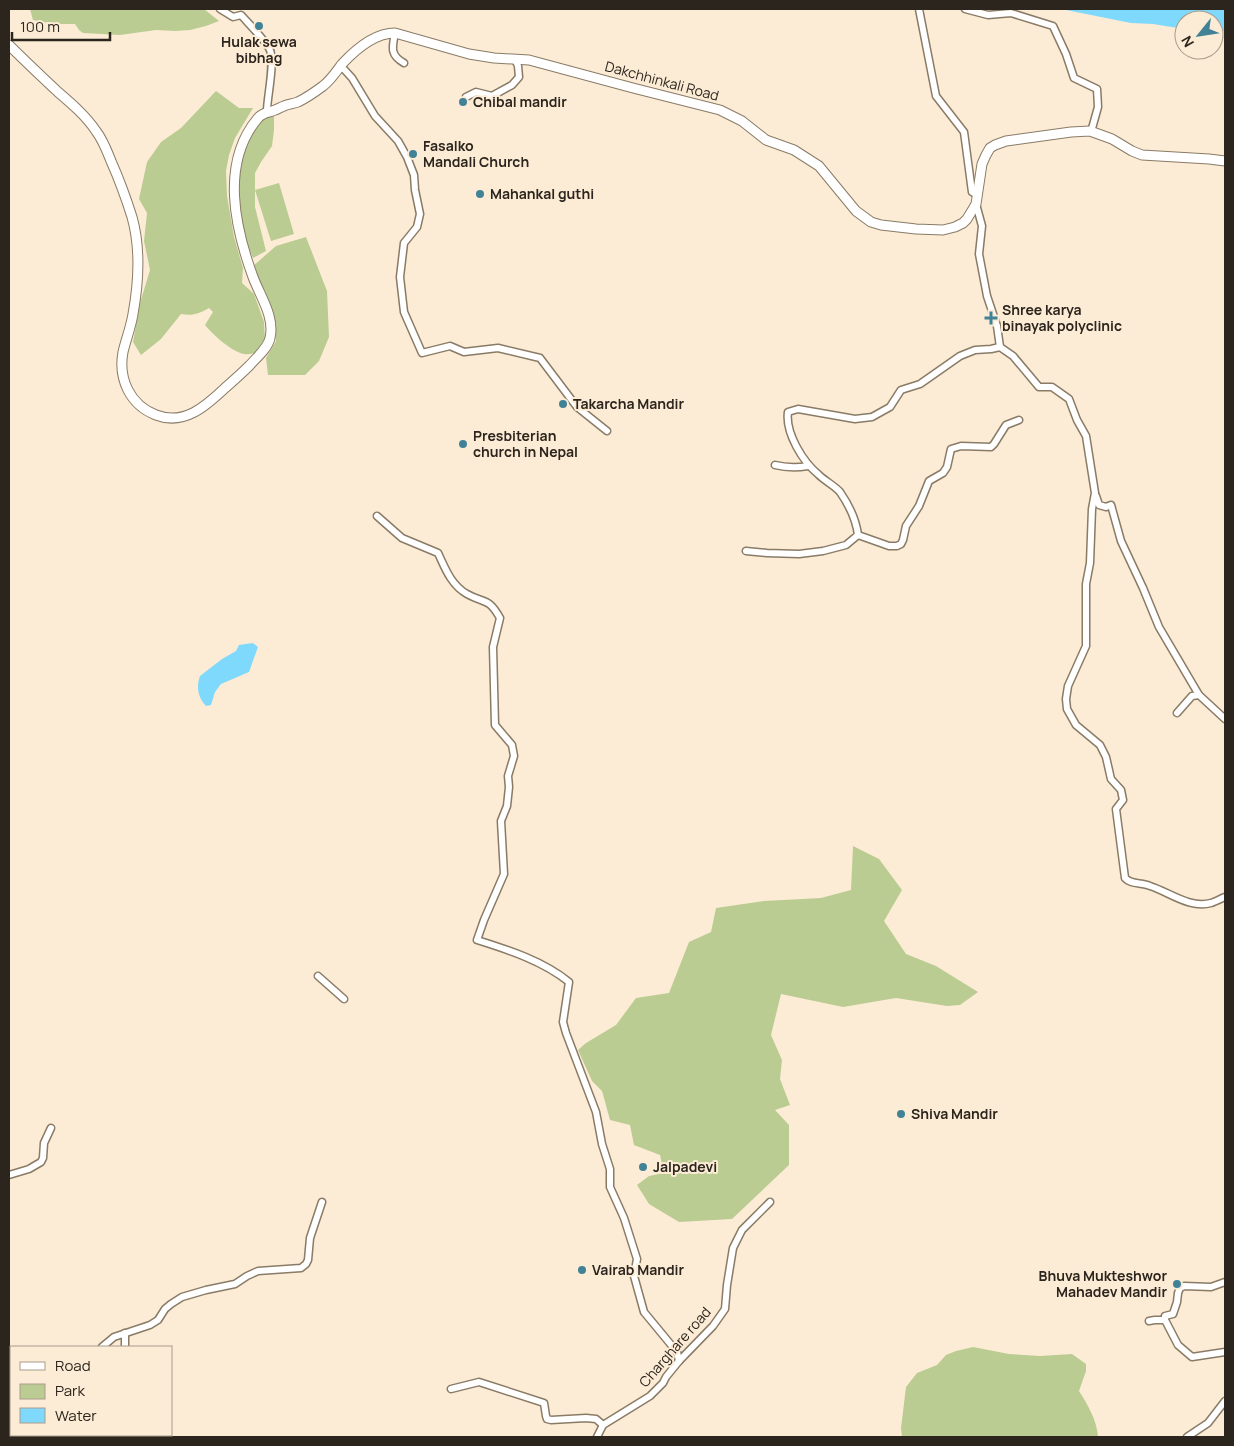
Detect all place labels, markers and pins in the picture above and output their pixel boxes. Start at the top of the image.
marker: Hulak sewa bibhag [253,20,265,32]
place label: Hulak sewa bibhag [221,32,297,67]
place label: Chibal mandir [473,92,567,111]
marker: Chibal mandir [457,96,469,108]
place label: Fasalko Mandali Church [423,136,529,171]
marker: Fasalko Mandali Church [407,148,419,160]
place label: Mahankal guthi [490,184,594,203]
marker: Mahankal guthi [474,188,486,200]
place label: Shree karya binayak polyclinic [1002,300,1122,335]
marker: Shree karya binayak polyclinic [984,311,998,325]
place label: Takarcha Mandir [573,394,685,413]
marker: Takarcha Mandir [557,398,569,410]
place label: Presbiterian church in Nepal [473,426,578,461]
marker: Presbiterian church in Nepal [457,438,469,450]
place label: Shiva Mandir [911,1104,998,1123]
marker: Shiva Mandir [895,1108,907,1120]
place label: Jalpadevi [653,1157,717,1176]
marker: Jalpadevi [637,1161,649,1173]
place label: Vairab Mandir [592,1260,684,1279]
marker: Vairab Mandir [576,1264,588,1276]
place label: Bhuva Mukteshwor Mahadev Mandir [1039,1266,1167,1301]
marker: Bhuva Mukteshwor Mahadev Mandir [1171,1278,1183,1290]

